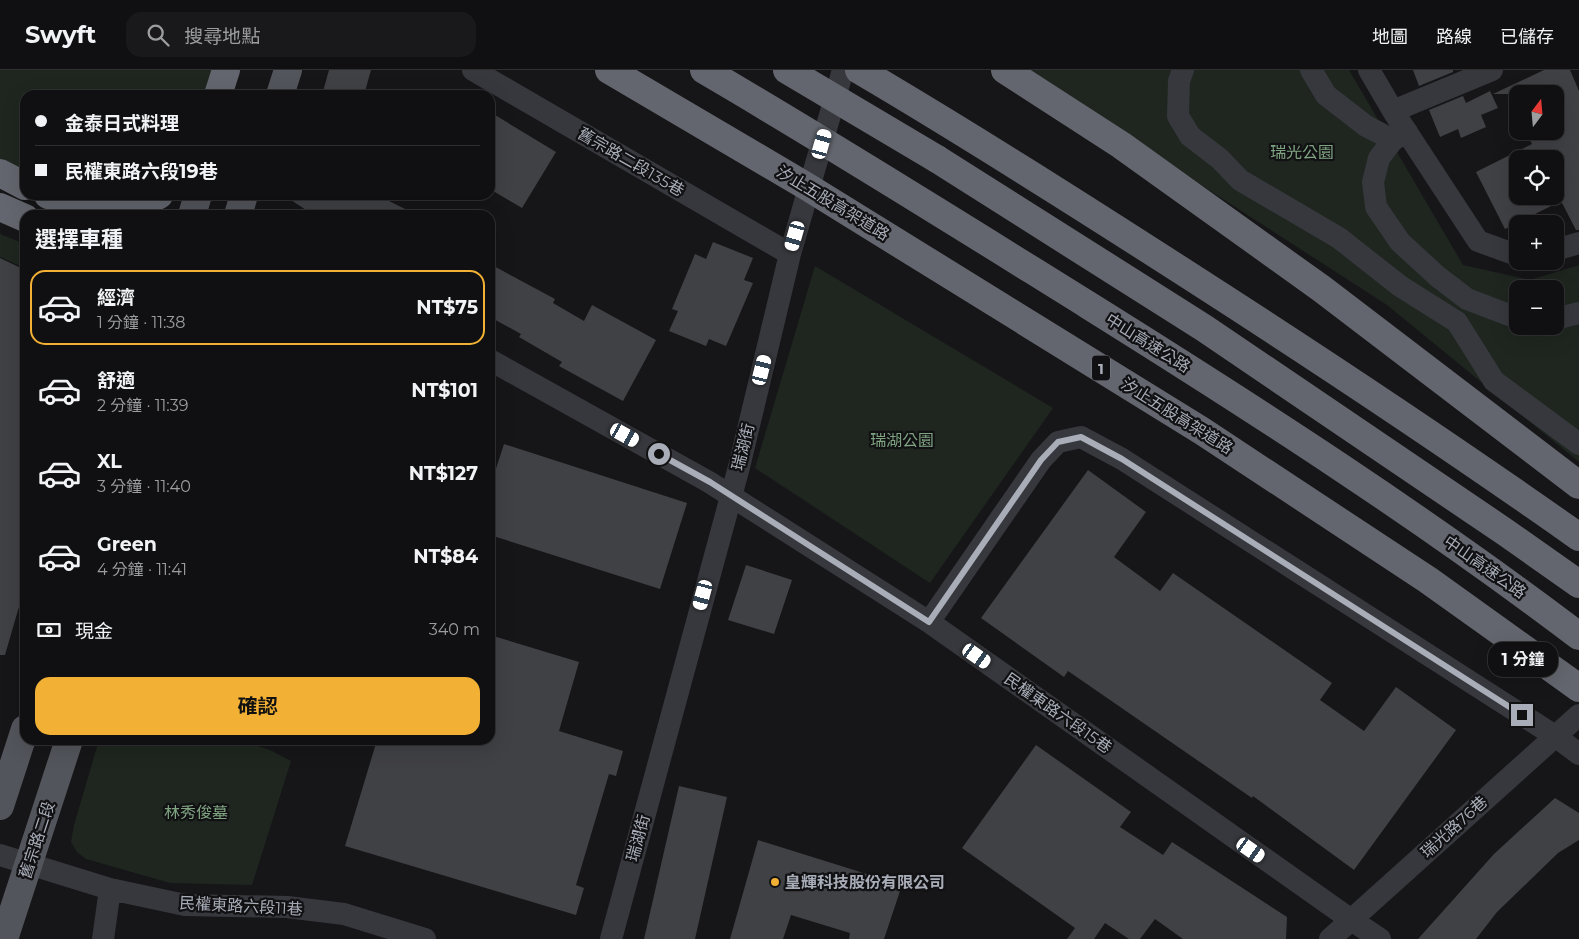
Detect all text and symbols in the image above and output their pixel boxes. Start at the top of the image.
search box [126,12,476,57]
text: Swyft [25,20,96,49]
icon: search [144,21,172,49]
text: 搜尋地點 [184,25,260,48]
text: 地圖 [1372,26,1408,48]
text: 路線 [1436,26,1472,48]
text: 已儲存 [1500,26,1554,48]
north arrow [1509,85,1564,140]
map controls [1509,85,1564,335]
text: 金泰日式料理 [65,112,179,135]
street label: 舊宗路二段135巷 [574,124,688,200]
car [810,128,833,160]
park label: 瑞光公園 [1270,143,1334,162]
button: locate [1509,150,1564,205]
text: 民權東路六段19巷 [65,160,218,183]
street label: 汐止五股高架道路 [773,162,893,244]
button: + [1509,215,1564,270]
car [783,220,806,252]
text: 選擇車種 [35,226,123,253]
button: − [1509,280,1564,335]
icon: car [37,285,82,330]
text: 經濟 [97,286,135,309]
text: NT$75 [416,296,478,319]
street label: 中山高速公路 [1102,310,1194,376]
text: 1 分鐘 · 11:38 [97,313,186,332]
car [751,354,772,386]
road number: 1 [1092,356,1110,380]
icon: car [37,368,82,413]
text: 舒適 [97,369,135,392]
street label: 汐止五股高架道路 [1118,374,1236,458]
text: NT$101 [411,379,478,402]
text: 2 分鐘 · 11:39 [97,396,188,415]
car [608,421,641,449]
street label: 瑞湖街 [728,421,758,473]
park label: 瑞湖公園 [870,431,934,450]
route start [648,443,670,465]
text: XL [97,450,122,473]
icon: car [37,451,82,496]
text: NT$127 [409,462,478,485]
text: 3 分鐘 · 11:40 [97,477,191,496]
street label: 中山高速公路 [1440,532,1530,602]
text: Green [97,533,157,556]
icon: car [37,534,82,579]
text: NT$84 [413,545,478,568]
text: 4 分鐘 · 11:41 [97,560,187,579]
car [691,579,714,611]
icon: cash [35,616,63,644]
text: 現金 [75,620,113,643]
text: 340 m [429,620,480,639]
car [960,641,993,671]
callout: 1 分鐘 [1487,642,1557,678]
text: 1 分鐘 [1502,650,1544,669]
street label: 民權東路六段15巷 [1001,669,1115,757]
button: 確認 [35,677,480,735]
route end [1511,704,1533,726]
street label: 瑞光路76巷 [1417,792,1491,862]
street label: 舊宗路二段 [16,799,58,881]
park label: 林秀俊墓 [164,803,228,822]
street label: 瑞湖街 [623,812,653,864]
car [1234,835,1267,865]
place label: 皇輝科技股份有限公司 [785,873,945,892]
marker: 皇輝科技股份有限公司 [769,876,781,888]
street label: 民權東路六段11巷 [179,893,303,919]

